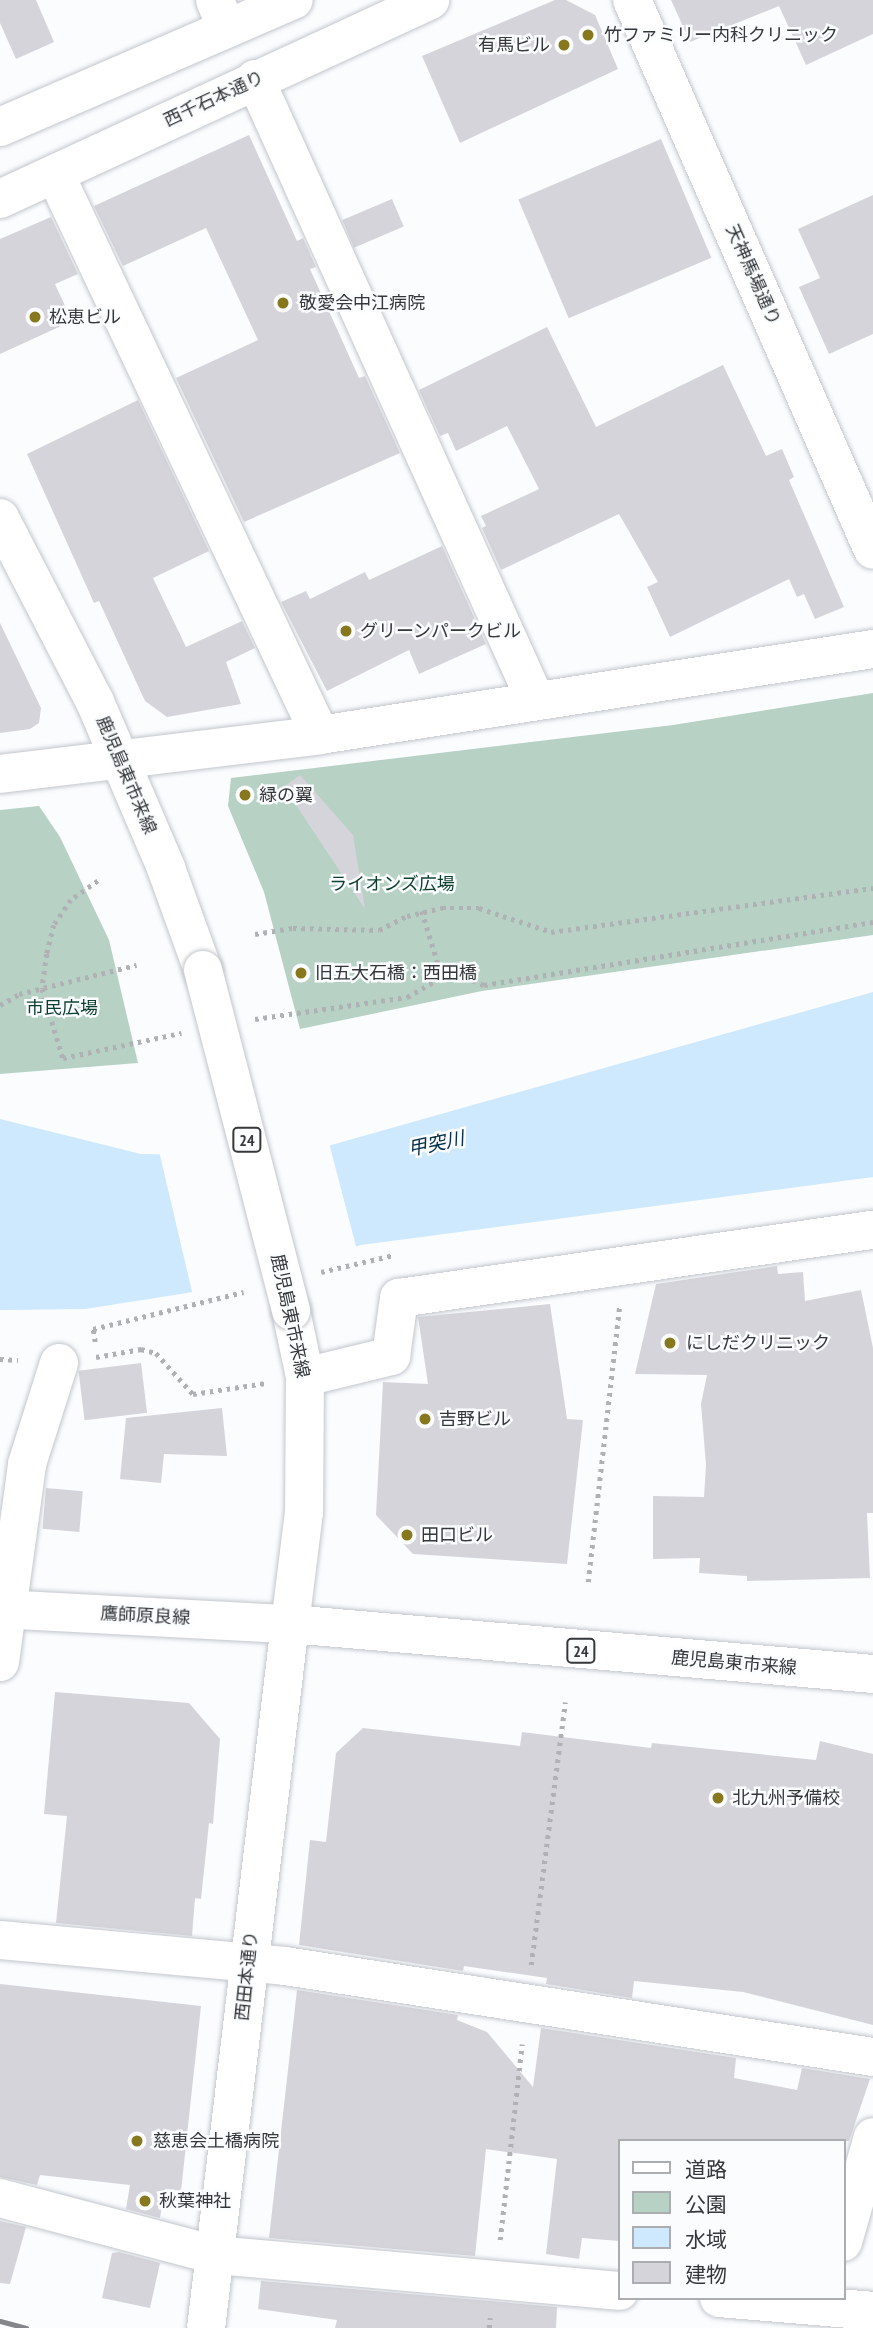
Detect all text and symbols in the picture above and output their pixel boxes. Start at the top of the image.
place label: 竹ファミリー内科クリニック [604,24,838,46]
marker: 竹ファミリー内科クリニック [578,25,598,45]
place label: 有馬ビル [478,34,550,56]
marker: 有馬ビル [556,37,572,53]
street label: 西千石本通り [160,66,268,132]
street label: 天神馬場通り [721,221,785,329]
place label: 敬愛会中江病院 [299,292,425,314]
marker: 敬愛会中江病院 [273,293,293,313]
place label: 松恵ビル [49,306,121,328]
marker: 松恵ビル [27,309,43,325]
place label: グリーンパークビル [360,620,522,642]
marker: グリーンパークビル [338,623,354,639]
street label: 鹿児島東市来線 [91,713,161,837]
place label: 緑の翼 [259,784,313,806]
marker: 緑の翼 [237,787,253,803]
park label: ライオンズ広場 [329,873,455,895]
place label: 旧五大石橋：西田橋 [315,962,477,984]
marker: 旧五大石橋：西田橋 [293,965,309,981]
park label: 市民広場 [26,997,98,1019]
water label: 甲突川 [406,1127,466,1161]
road number: 24 [231,1128,263,1152]
street label: 鹿児島東市来線 [266,1252,314,1380]
place label: にしだクリニック [686,1332,830,1354]
marker: にしだクリニック [660,1333,680,1353]
place label: 吉野ビル [439,1408,511,1430]
marker: 吉野ビル [417,1411,433,1427]
place label: 田口ビル [421,1524,493,1546]
marker: 田口ビル [399,1527,415,1543]
street label: 鷹師原良線 [99,1603,191,1629]
road number: 24 [565,1638,597,1664]
street label: 鹿児島東市来線 [670,1647,798,1679]
place label: 北九州予備校 [732,1787,840,1809]
marker: 北九州予備校 [710,1790,726,1806]
street label: 西田本通り [232,1930,262,2022]
place label: 慈恵会土橋病院 [153,2130,279,2152]
marker: 慈恵会土橋病院 [127,2131,147,2151]
legend [618,2139,845,2300]
text: 道路 [685,2156,727,2183]
place label: 秋葉神社 [159,2190,231,2212]
text: 公園 [685,2191,727,2218]
marker: 秋葉神社 [137,2193,153,2209]
text: 水域 [685,2226,727,2253]
text: 建物 [685,2261,727,2288]

